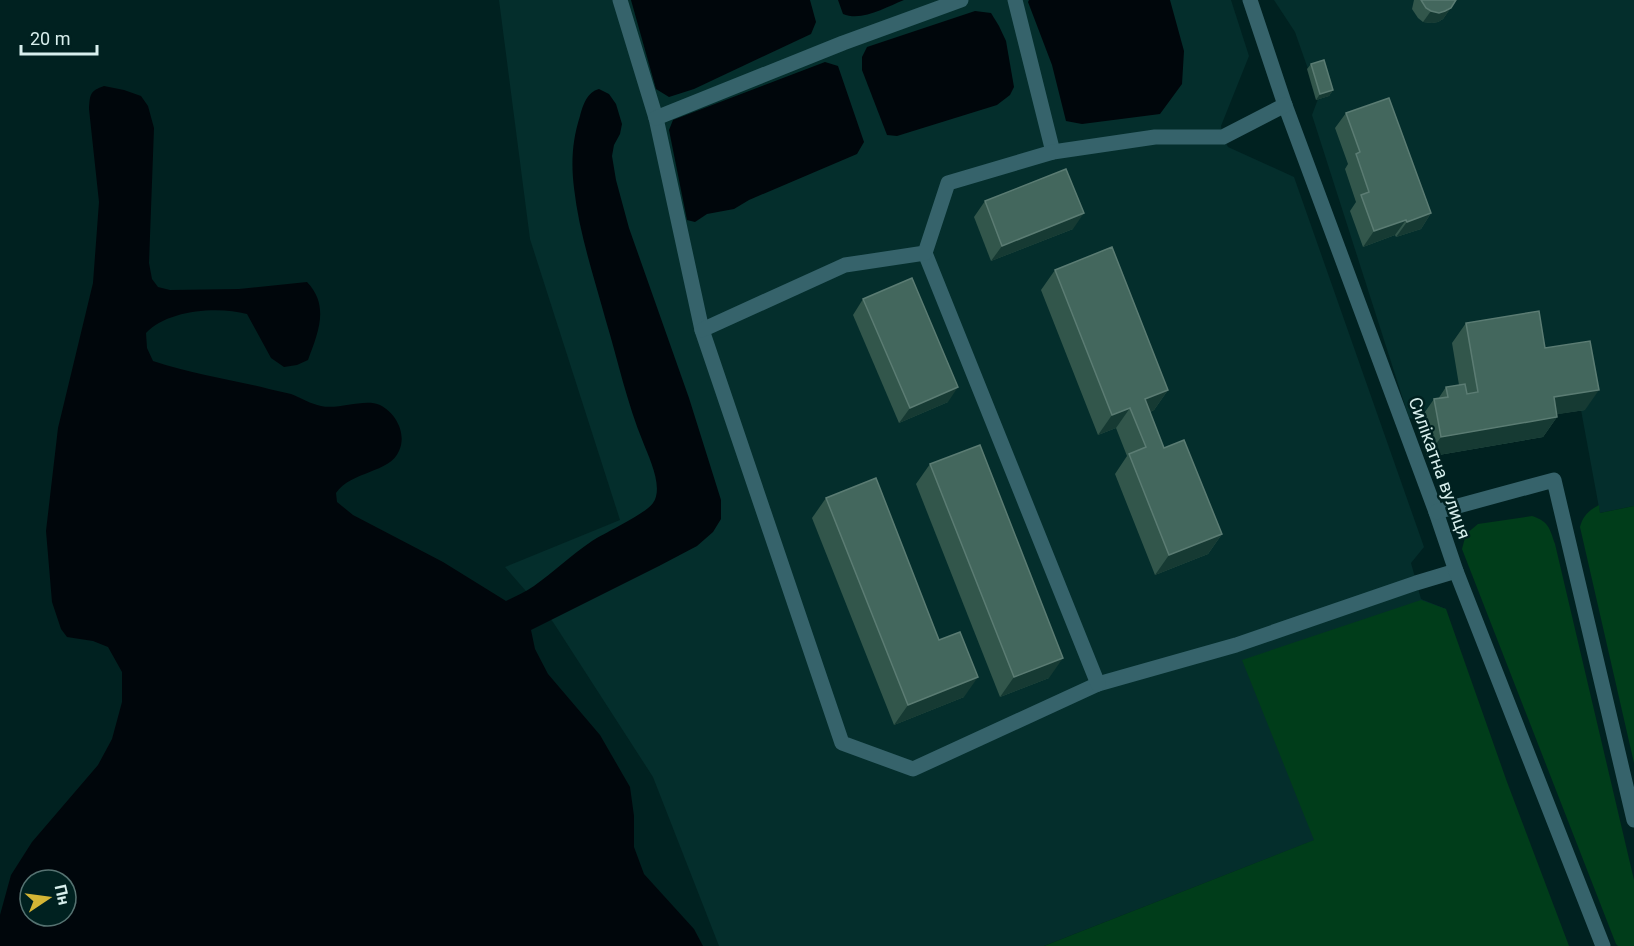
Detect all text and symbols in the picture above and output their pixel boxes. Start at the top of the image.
scale bar [21,18,98,56]
text: 20 m [30,28,70,49]
street label: Силікатна вулиця [1405,394,1475,542]
north arrow [18,868,78,928]
text: Пн [51,883,74,907]

